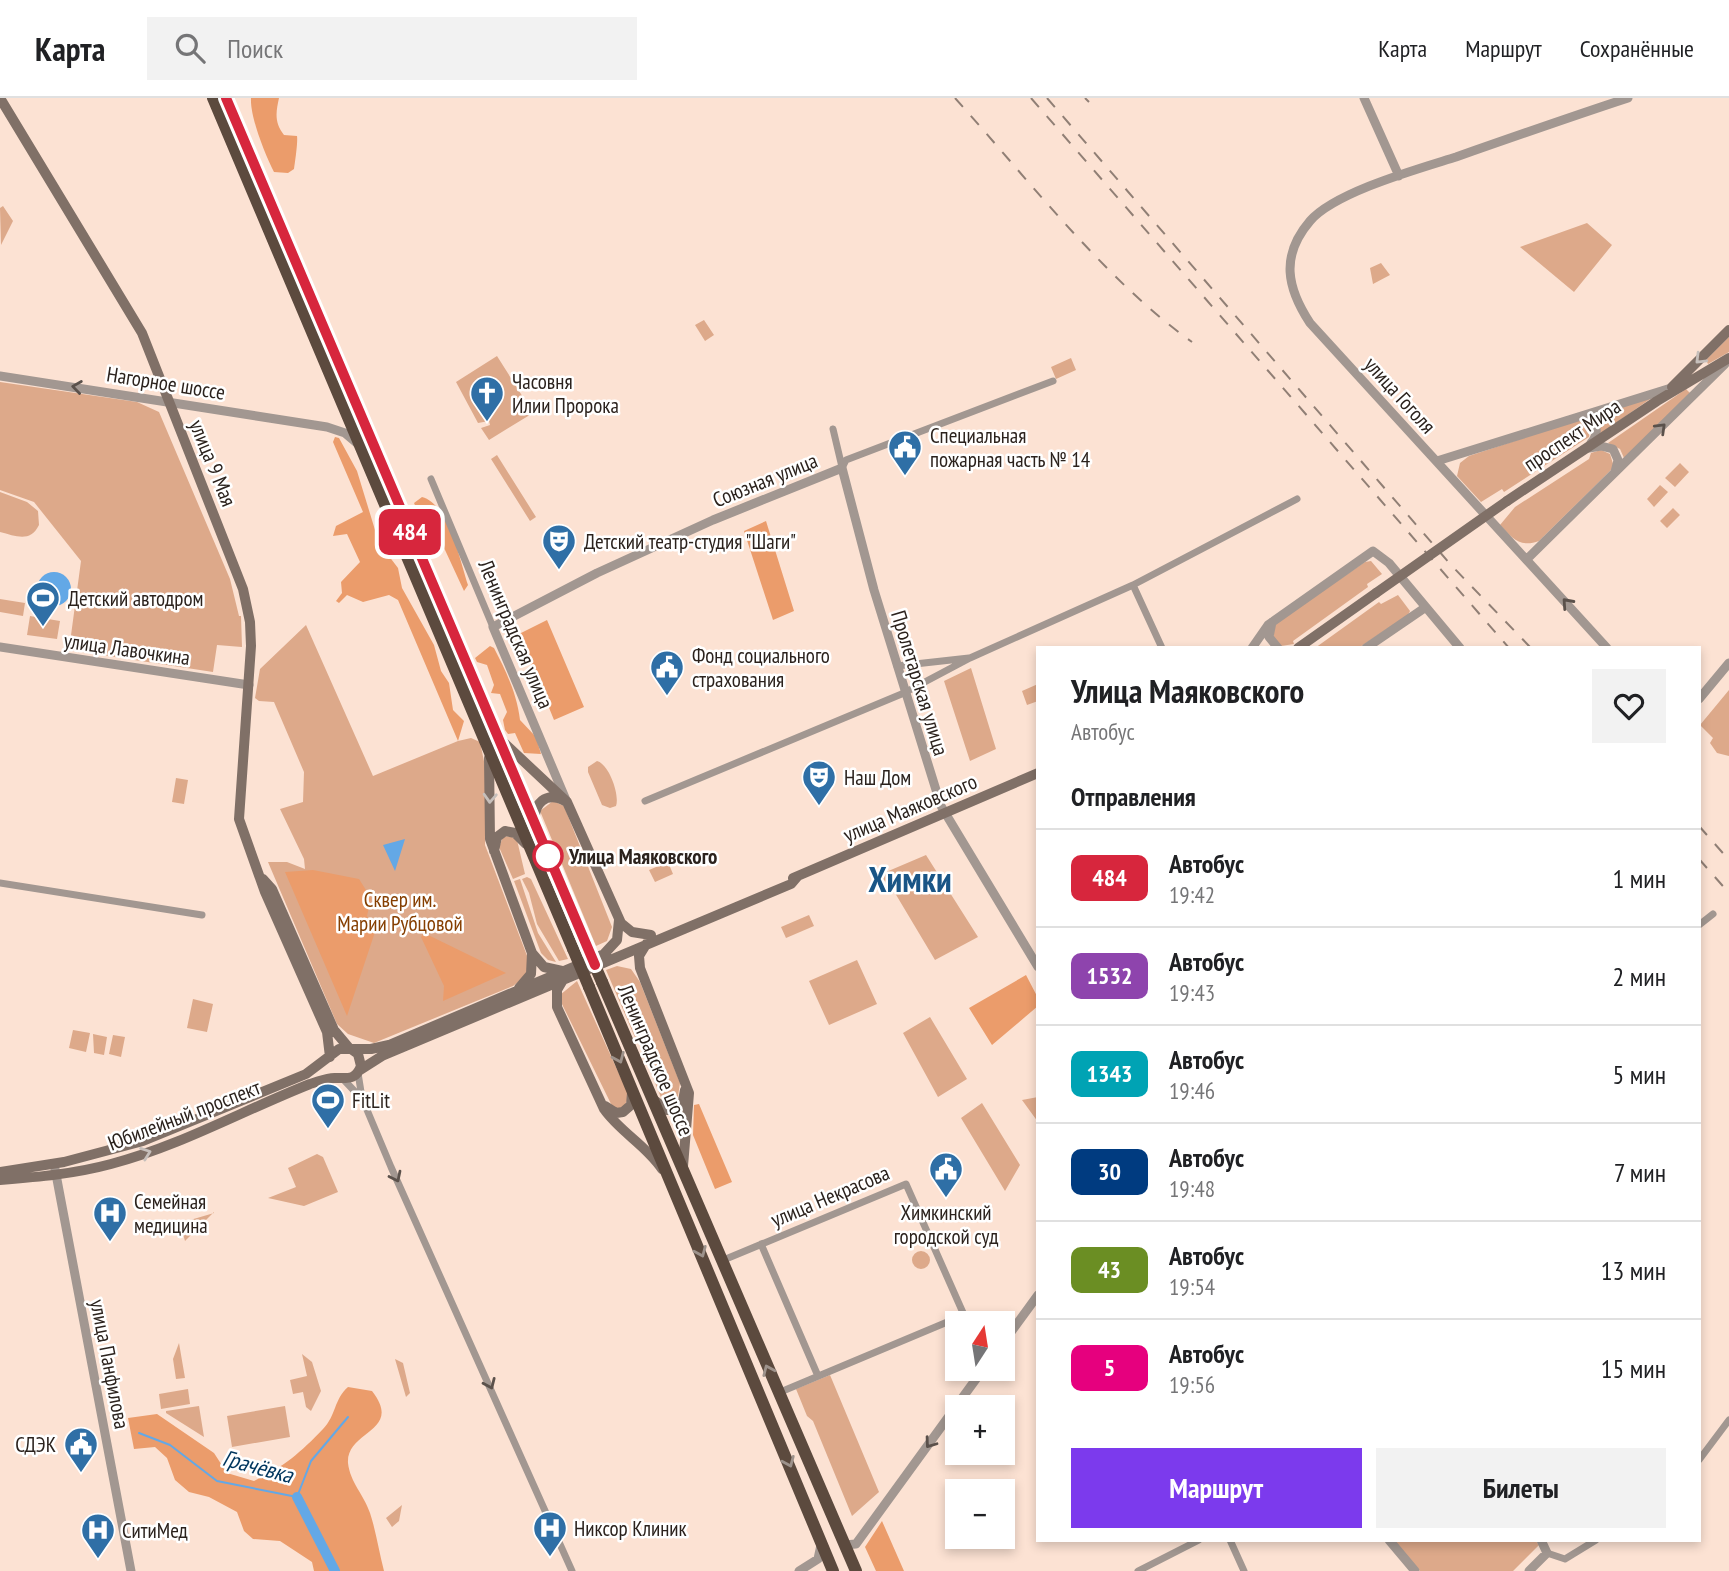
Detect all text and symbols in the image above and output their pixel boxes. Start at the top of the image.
search box [147,17,637,80]
text: Карта [35,27,105,70]
icon: search [171,29,209,67]
text: Поиск [227,32,283,65]
text: Карта [1378,33,1427,64]
text: Маршрут [1465,33,1542,64]
text: Сохранённые [1580,33,1694,64]
one-way arrow [1695,350,1708,363]
street label: улица Гоголя [1359,351,1441,439]
street label: Нагорное шоссе [105,360,227,406]
place label: Часовня Илии Пророка [512,368,619,419]
church icon: Часовня Илии Пророка [468,374,506,423]
one-way arrow [71,380,83,395]
street label: проспект Мира [1518,393,1626,477]
street label: улица 9 Мая [183,416,243,510]
place label: Специальная пожарная часть № 14 [930,422,1091,473]
one-way arrow [1653,424,1666,437]
public building icon: Специальная пожарная часть № 14 [886,428,924,477]
street label: Союзная улица [709,447,821,513]
line badge: 484 [370,509,450,555]
text: 484 [393,516,427,547]
theatre icon: Детский театр-студия "Шаги" [540,522,578,571]
place label: Детский театр-студия "Шаги" [584,528,796,555]
street label: Ленинградская улица [472,555,560,713]
sports icon: Детский автодром [24,579,62,628]
place label: Детский автодром [68,585,203,612]
one-way arrow [1563,598,1575,611]
street label: Пролетарская улица [885,607,955,759]
street label: улица Лавочкина [62,627,192,671]
place label: Фонд социального страхования [692,642,830,693]
public building icon: Фонд социального страхования [648,648,686,697]
text: Улица Маяковского [1071,669,1304,712]
button: heart [1592,669,1666,743]
text: Автобус [1071,717,1135,746]
theatre icon: Наш Дом [800,758,838,807]
place label: Наш Дом [844,764,911,791]
street label: улица Маяковского [839,768,981,848]
text: Отправления [1071,780,1196,813]
one-way arrow [483,793,498,804]
marker: Улица Маяковского [533,841,563,871]
place label: Улица Маяковского [568,843,717,870]
text: Автобус [1169,847,1244,880]
district label: Химки [868,856,952,902]
text: 484 [1092,862,1127,893]
text: 1 мин [1613,862,1666,895]
text: 19:42 [1169,880,1215,909]
park label: Сквер им. Марии Рубцовой [337,886,463,937]
text: Автобус [1169,945,1244,978]
text: 1532 [1087,960,1132,991]
text: 2 мин [1613,960,1666,993]
text: 19:43 [1169,978,1215,1007]
street label: Ленинградское шоссе [612,979,700,1140]
text: Автобус [1169,1043,1244,1076]
one-way arrow [611,1052,625,1064]
text: 1343 [1087,1058,1132,1089]
text: 5 мин [1613,1058,1666,1091]
street label: Юбилейный проспект [104,1073,264,1156]
text: 19:46 [1169,1076,1215,1105]
sports icon: FitLit [309,1081,347,1130]
place label: FitLit [352,1087,390,1114]
text: Автобус [1169,1141,1244,1174]
one-way arrow [140,1147,152,1161]
public building icon: Химкинский городской суд [927,1150,965,1199]
text: 30 [1098,1156,1121,1187]
text: 7 мин [1614,1156,1666,1189]
street label: улица Некрасова [767,1159,893,1233]
one-way arrow [388,1170,402,1182]
text: 19:48 [1169,1174,1215,1203]
place label: Семейная медицина [134,1188,208,1239]
hospital icon: Семейная медицина [91,1194,129,1243]
place label: Химкинский городской суд [894,1199,998,1250]
text: Автобус [1169,1239,1244,1272]
one-way arrow [693,1245,707,1257]
text: 43 [1098,1254,1121,1285]
text: 13 мин [1601,1254,1666,1287]
text: 19:54 [1169,1272,1215,1301]
street label: улица Панфилова [84,1297,136,1431]
north arrow [945,1311,1015,1381]
map controls [945,1311,1015,1549]
text: Автобус [1169,1337,1244,1370]
text: 5 [1104,1352,1115,1383]
text: 15 мин [1601,1352,1666,1385]
one-way arrow [762,1365,776,1377]
text: 19:56 [1169,1370,1215,1399]
one-way arrow [482,1377,496,1389]
button: + [945,1395,1015,1465]
public building icon: СДЭК [62,1425,100,1474]
place label: СДЭК [15,1431,56,1458]
one-way arrow [925,1436,938,1448]
water label: Грачёвка [220,1443,298,1490]
button: Маршрут [1071,1448,1362,1528]
button: Билеты [1376,1448,1666,1528]
one-way arrow [780,1455,794,1467]
button: − [945,1479,1015,1549]
hospital icon: Никсор Клиник [531,1509,569,1558]
hospital icon: СитиМед [79,1511,117,1560]
place label: Никсор Клиник [574,1515,687,1542]
place label: СитиМед [122,1517,188,1544]

